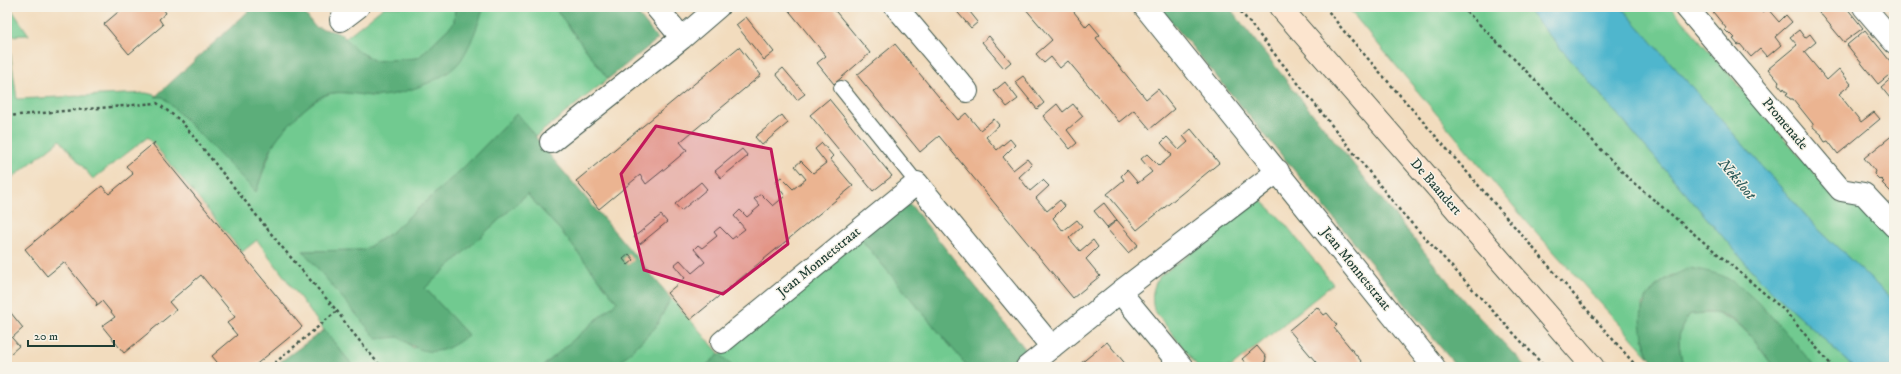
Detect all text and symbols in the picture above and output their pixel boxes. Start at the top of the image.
street label: Promenade [1758,94,1812,154]
water label: Neksloot [1714,154,1761,205]
street label: De Baandert [1406,155,1466,220]
street label: Jean Monnetstraat [772,222,865,302]
street label: Jean Monnetstraat [1316,222,1396,315]
scale bar [28,322,114,348]
text: 20 m [34,329,58,344]

